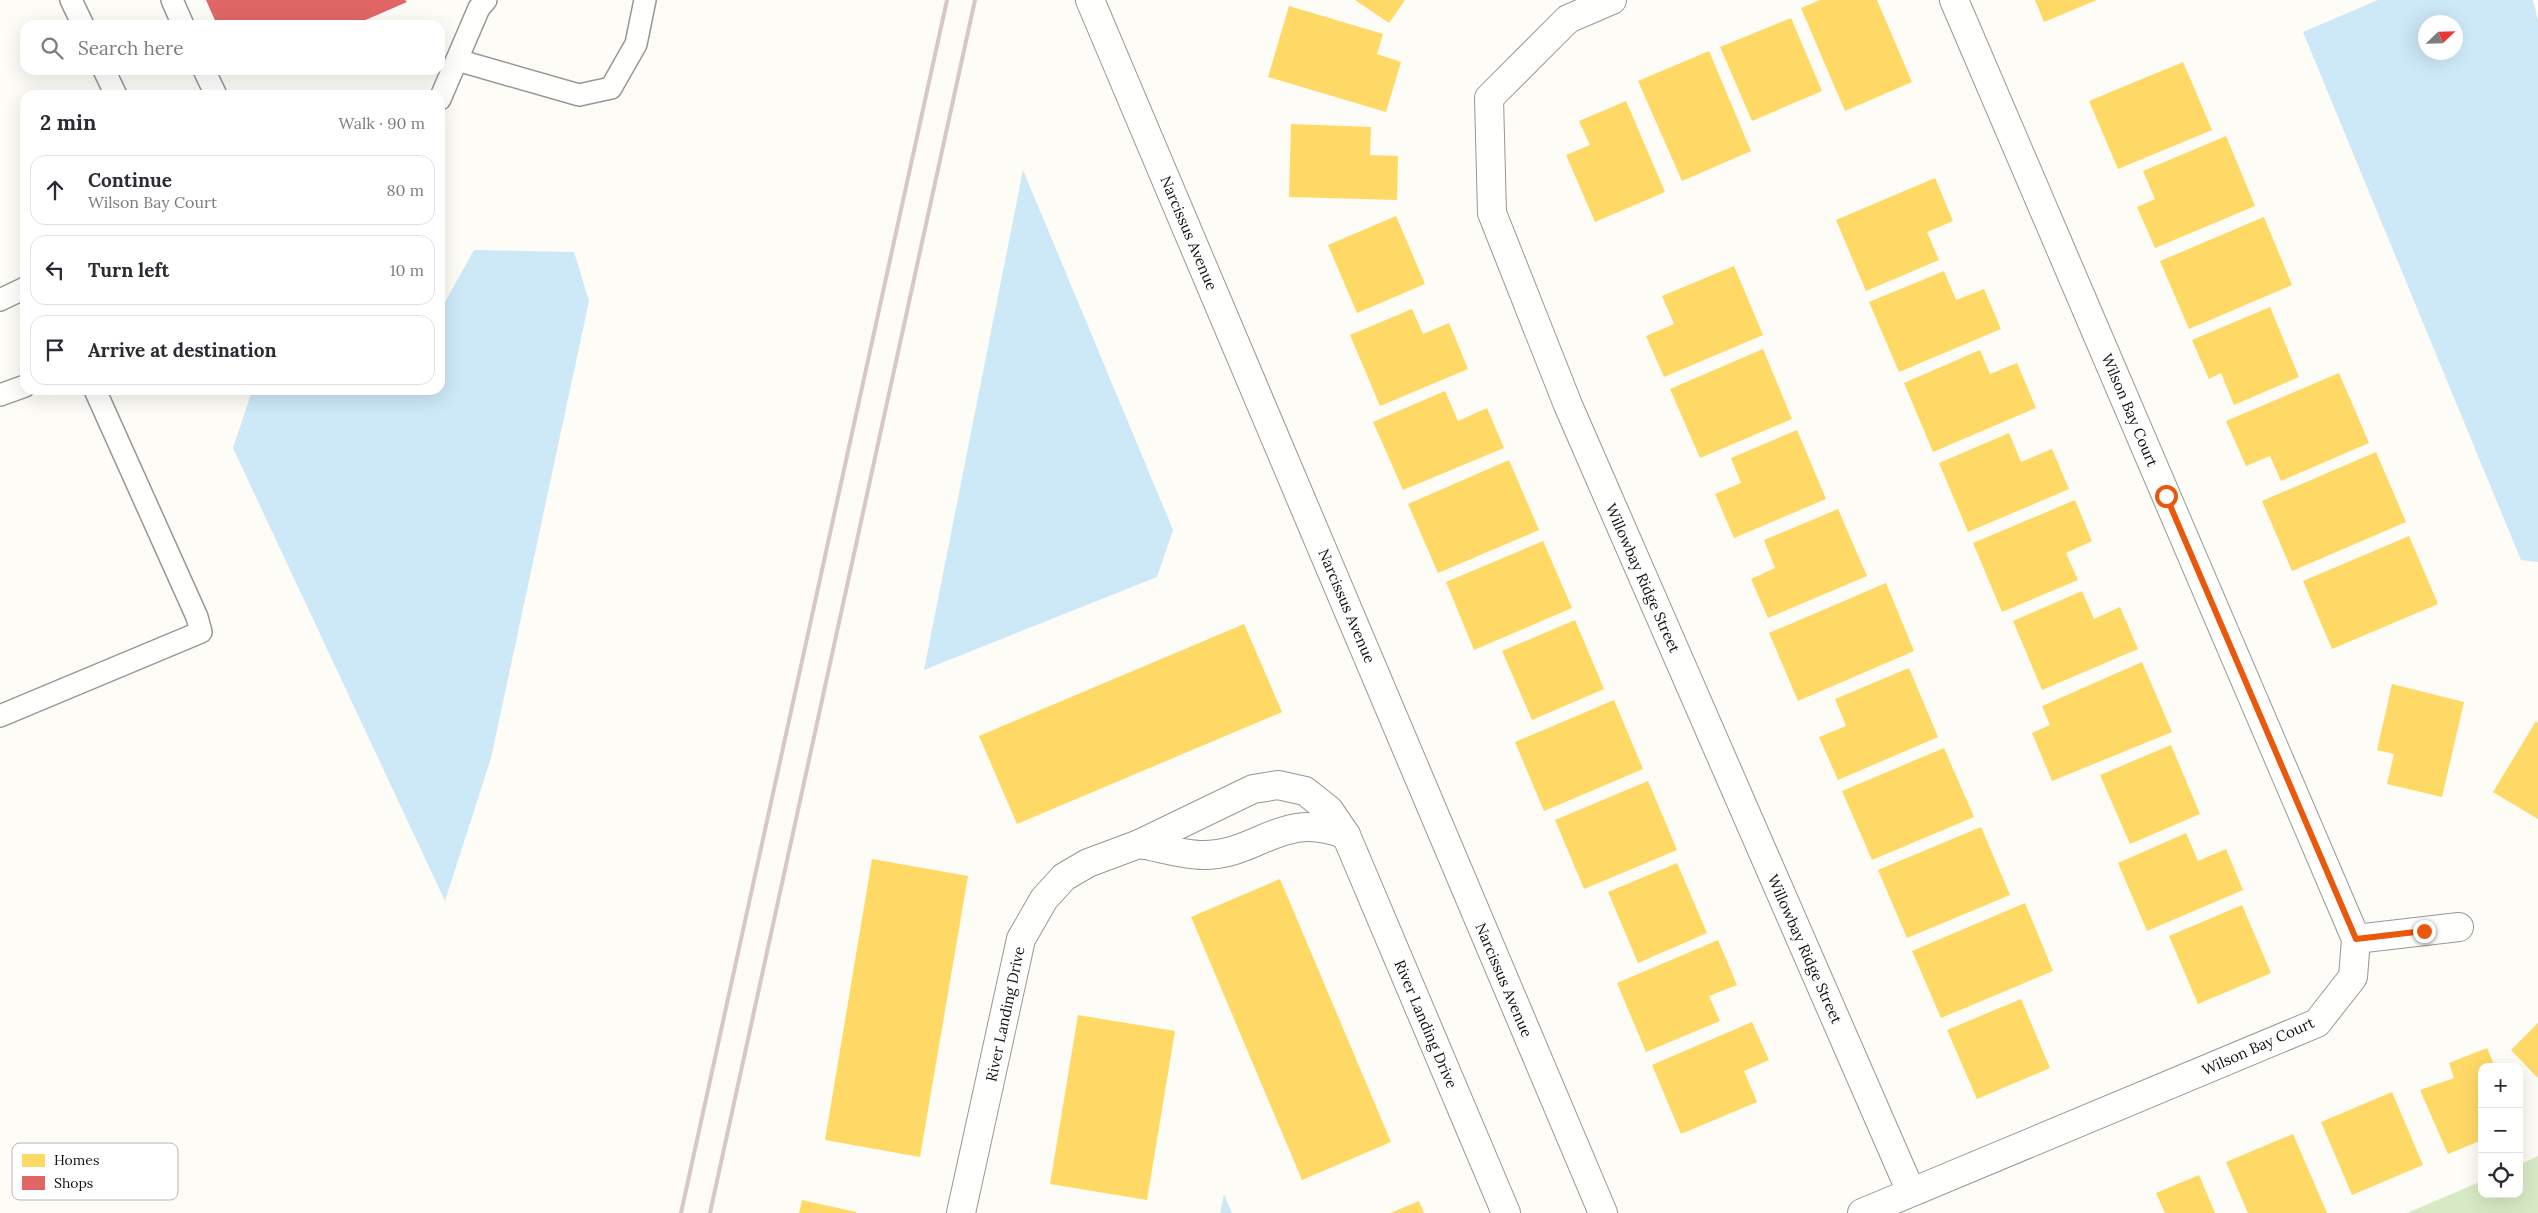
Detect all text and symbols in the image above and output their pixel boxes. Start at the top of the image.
north arrow [2418,15,2463,60]
search box [20,20,445,75]
icon: search [38,34,66,62]
text: Search here [78,36,184,60]
text: 2 min [40,109,96,136]
text: Walk · 90 m [338,113,425,133]
text: Continue [88,168,172,192]
street label: Narcissus Avenue [1156,173,1222,293]
icon: ahead [41,176,69,204]
text: 80 m [387,180,424,200]
text: Wilson Bay Court [88,192,217,212]
icon: left [41,256,69,284]
text: Turn left [88,258,169,282]
text: 10 m [390,260,424,280]
icon: arrive [41,336,69,364]
text: Arrive at destination [88,338,277,362]
street label: Wilson Bay Court [2098,351,2162,470]
route start [2155,485,2178,508]
street label: Willowbay Ridge Street [1602,500,1685,656]
street label: Narcissus Avenue [1314,546,1380,666]
street label: Willowbay Ridge Street [1764,871,1847,1027]
street label: Narcissus Avenue [1471,920,1537,1040]
route end [2413,920,2436,943]
street label: River Landing Drive [981,945,1029,1083]
street label: River Landing Drive [1390,957,1462,1091]
street label: Wilson Bay Court [2199,1013,2317,1079]
map controls [2478,1063,2523,1198]
button: + [2478,1063,2523,1108]
button: − [2478,1108,2523,1153]
legend [12,1143,178,1200]
text: Homes [54,1151,99,1169]
button: locate [2478,1153,2523,1198]
text: Shops [54,1174,93,1192]

